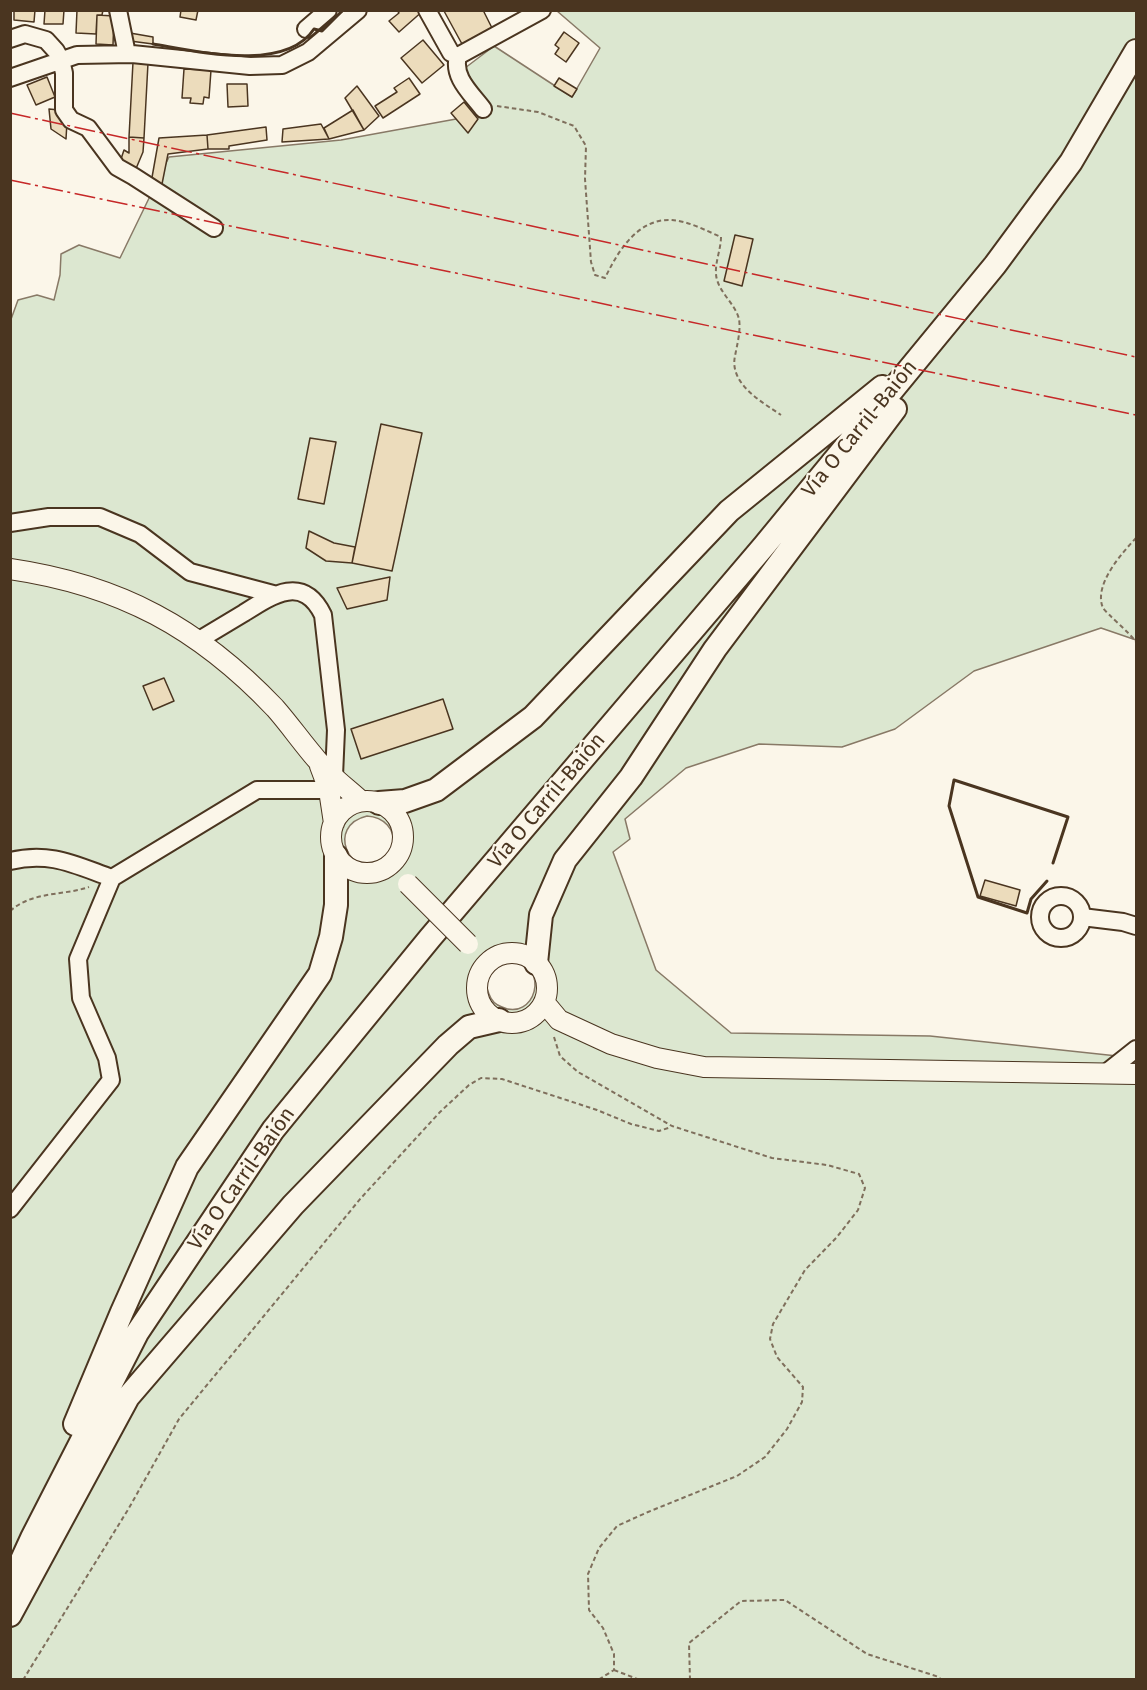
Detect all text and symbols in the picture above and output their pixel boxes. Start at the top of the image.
street label: Vía O Carril-Baión [797,355,923,503]
street label: Vía O Carril-Baión [483,728,611,874]
street label: Vía O Carril-Baión [183,1103,301,1255]

